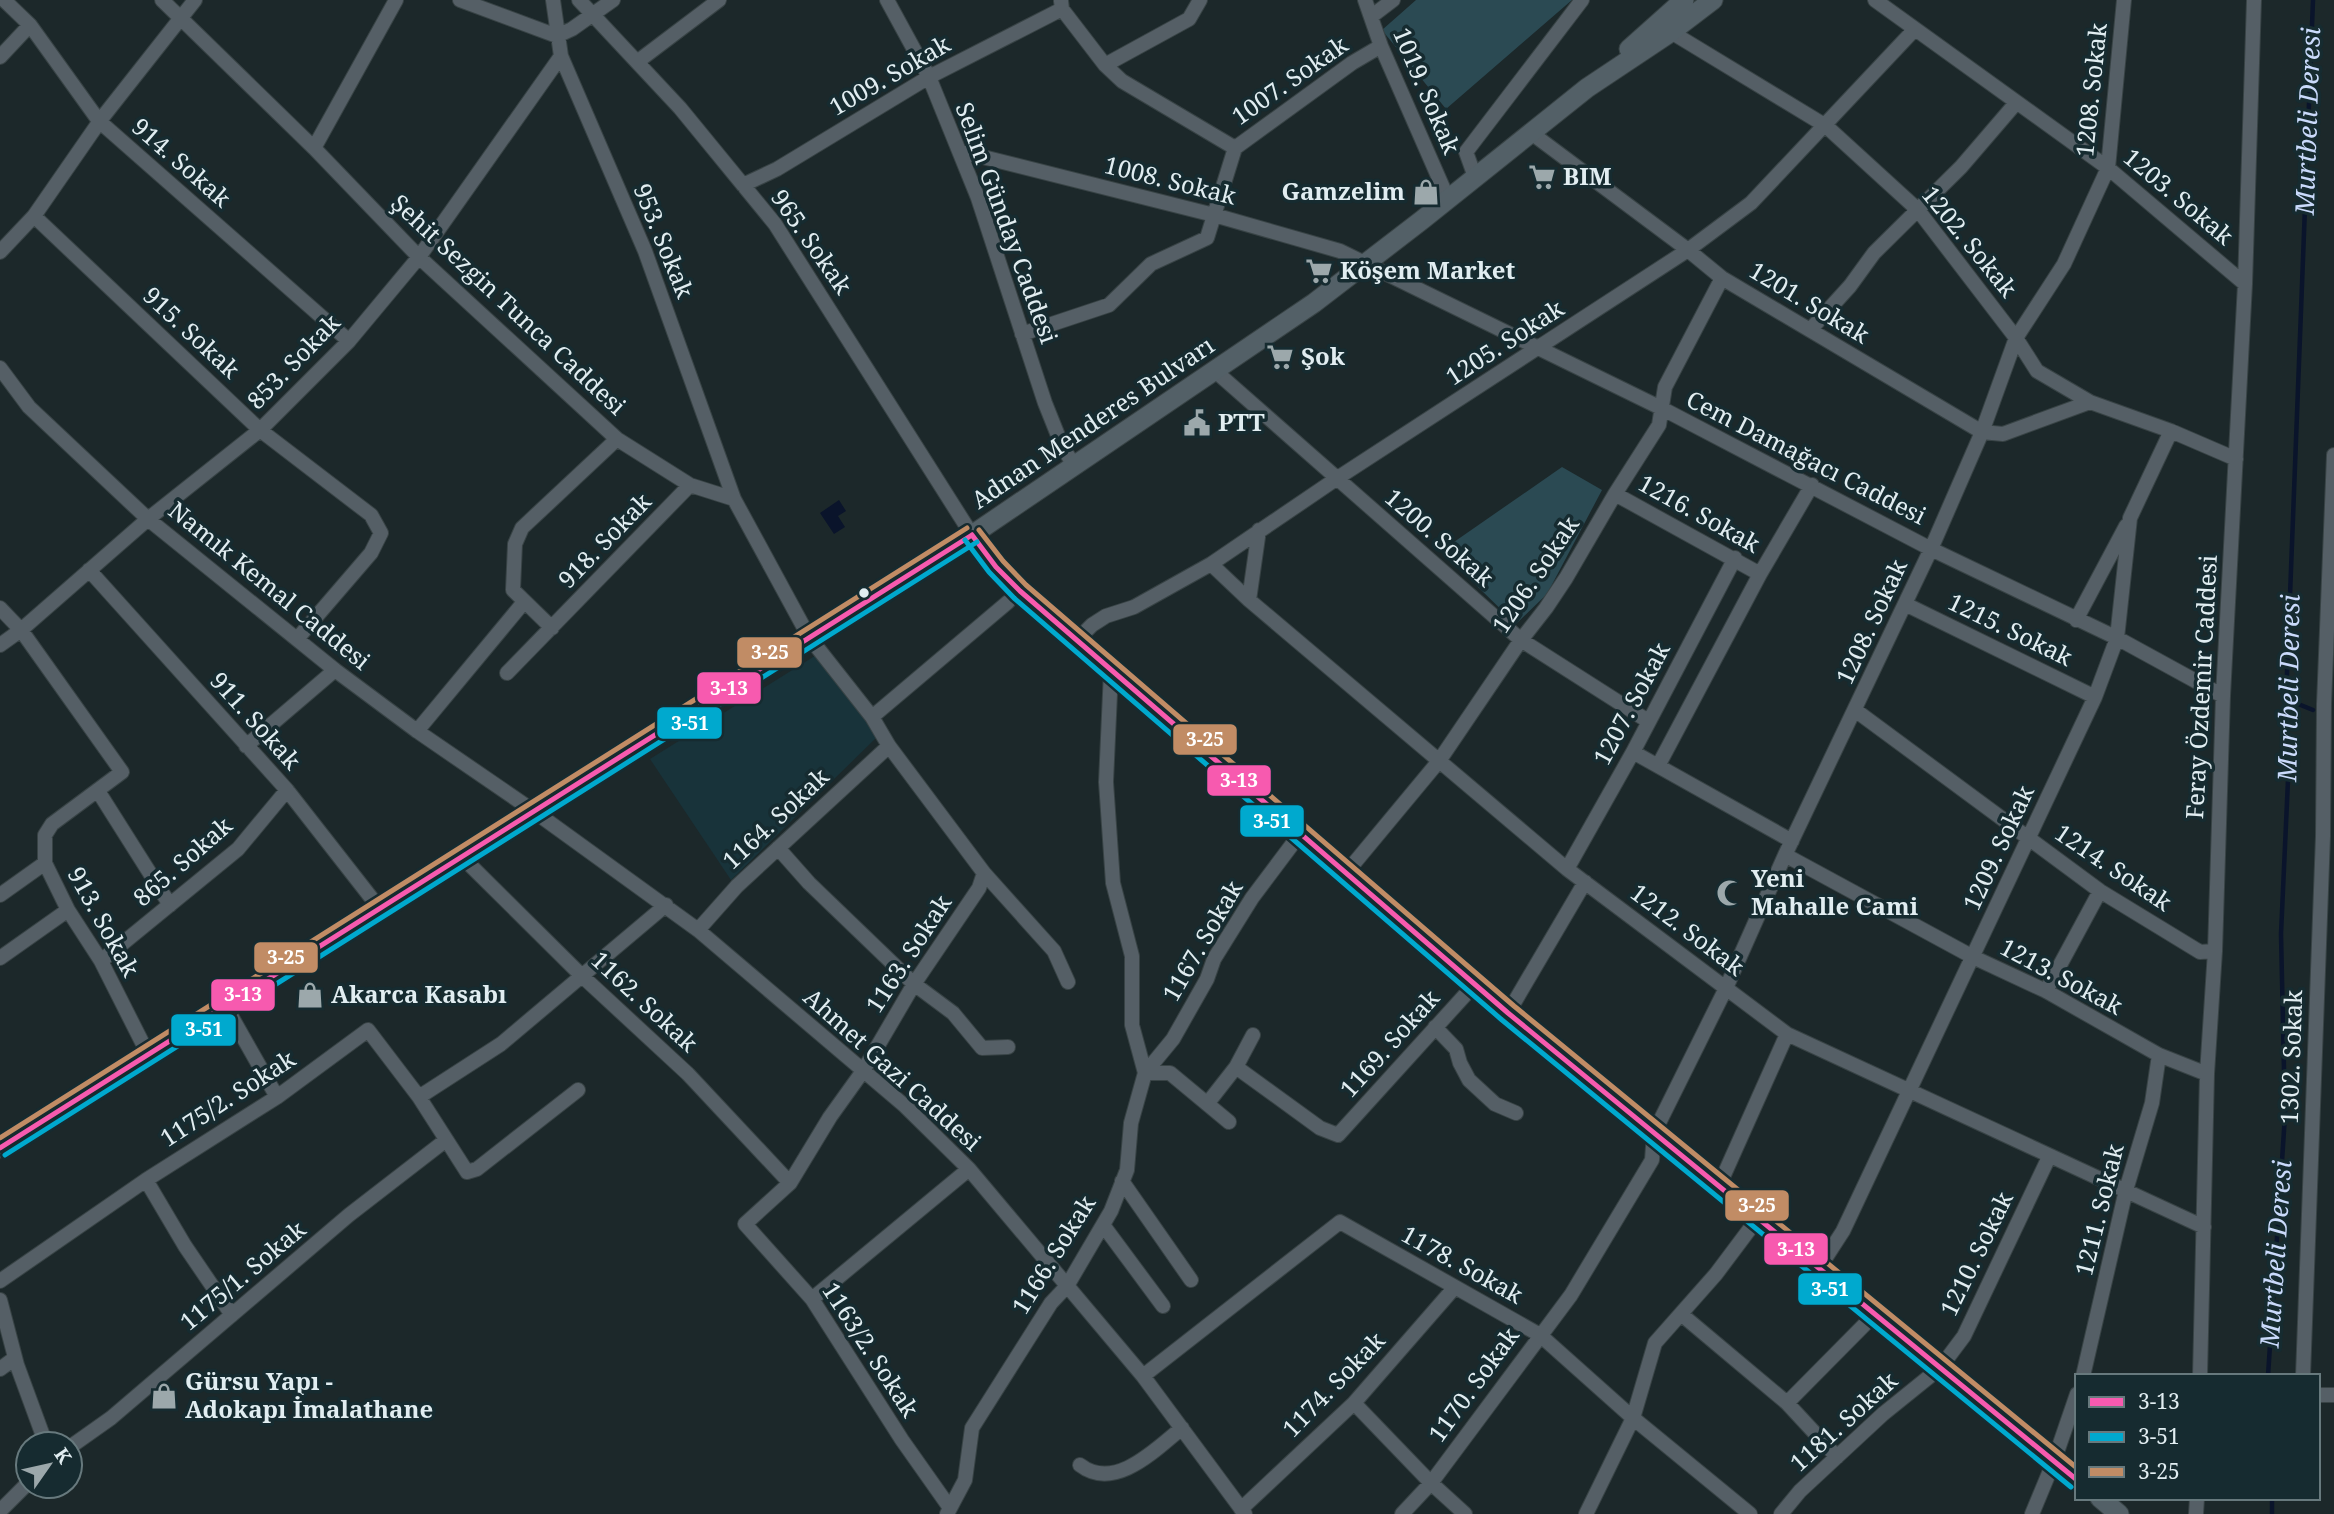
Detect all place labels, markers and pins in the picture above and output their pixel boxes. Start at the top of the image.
place label: BIM [1563,159,1612,192]
supermarket icon: BIM [1527,162,1557,192]
place label: Gamzelim [1281,174,1405,207]
shop icon: Gamzelim [1411,177,1441,207]
place label: Köşem Market [1340,253,1515,286]
supermarket icon: Köşem Market [1304,256,1334,286]
place label: Şok [1301,339,1346,372]
supermarket icon: Şok [1265,342,1295,372]
place label: PTT [1218,405,1265,438]
public building icon: PTT [1182,408,1212,438]
unlabelled marker [857,586,871,600]
place label: Yeni Mahalle Cami [1751,861,1919,922]
mosque icon: Yeni Mahalle Cami [1715,878,1745,908]
place label: Akarca Kasabı [331,977,507,1010]
shop icon: Akarca Kasabı [295,980,325,1010]
place label: Gürsu Yapı - Adokapı İmalathane [185,1364,433,1425]
shop icon: Gürsu Yapı - Adokapı İmalathane [149,1381,179,1411]

